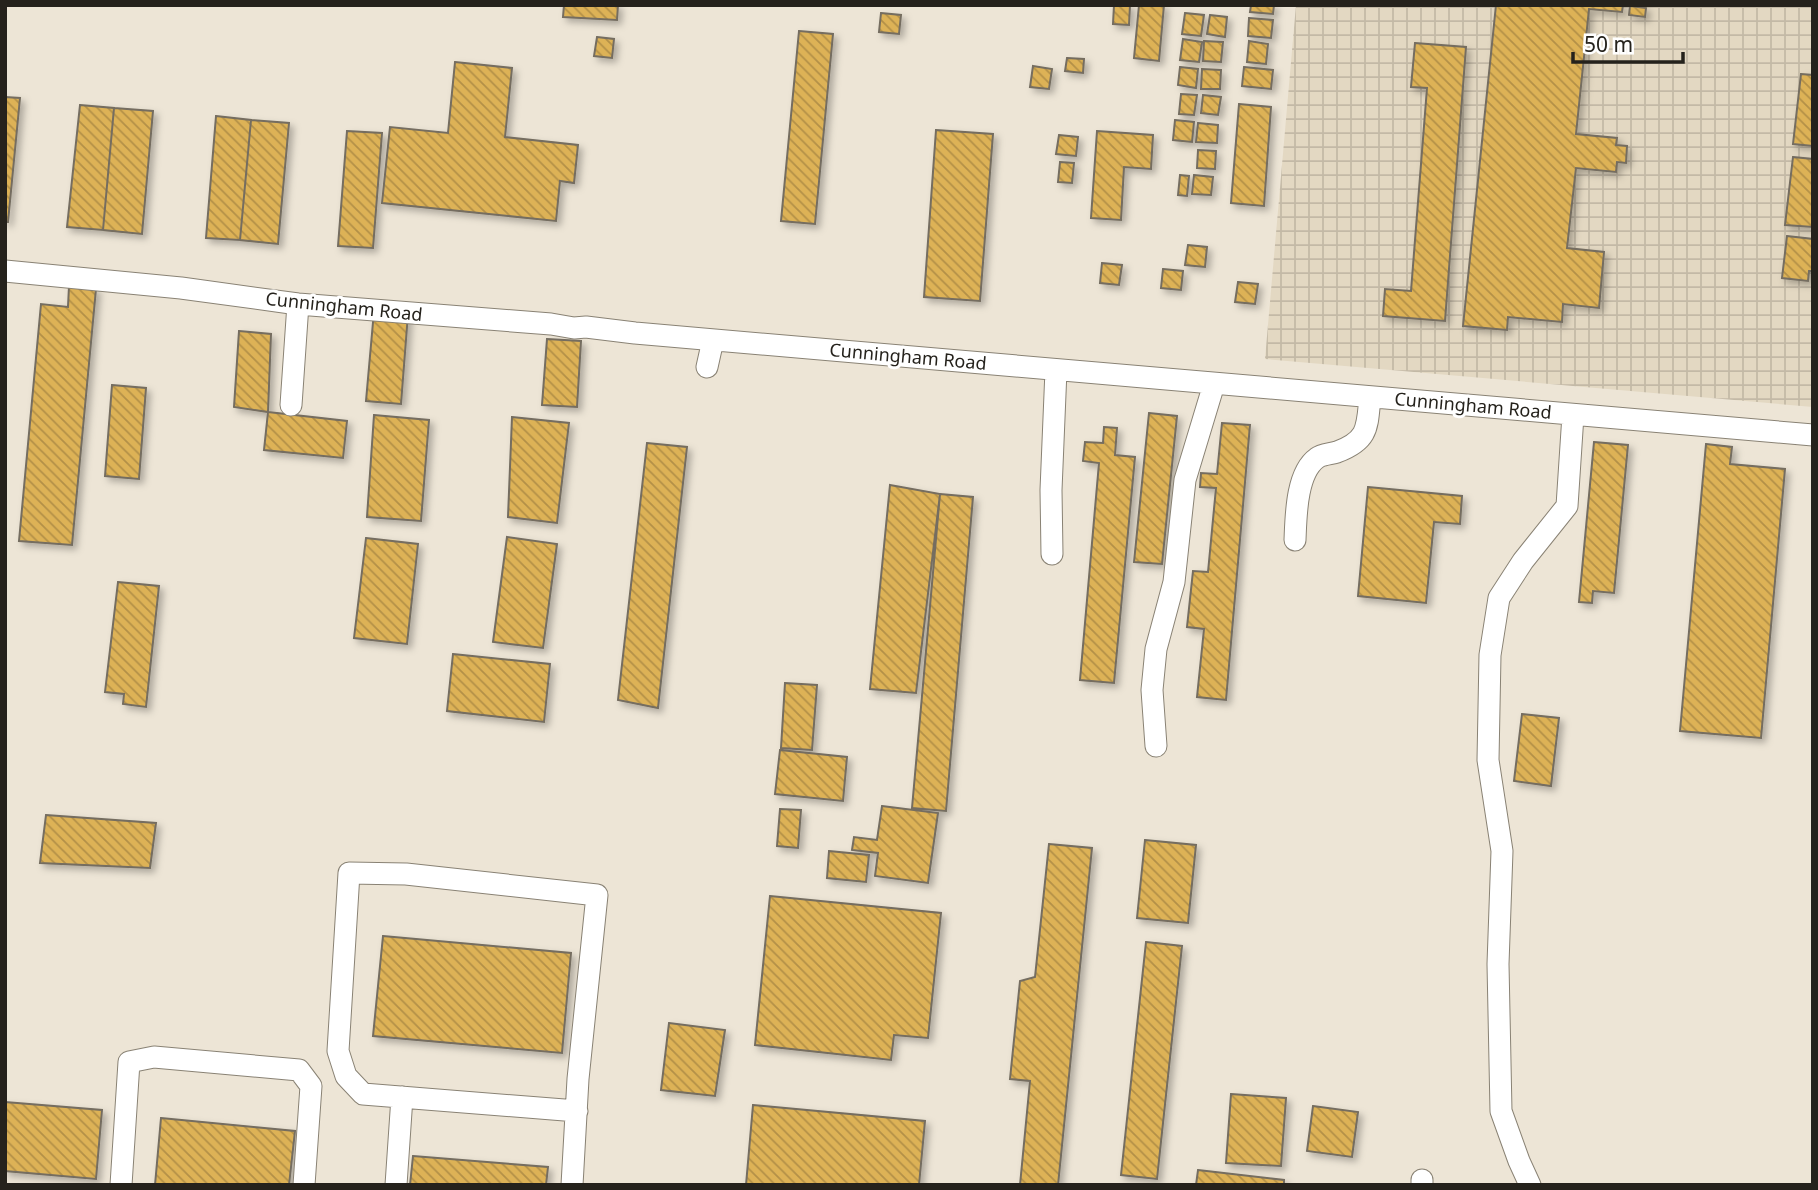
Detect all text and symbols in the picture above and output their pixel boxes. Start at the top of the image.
scale bar [1573,21,1683,65]
text: 50 m [1584,30,1633,58]
street label: Cunningham Road [264,286,424,326]
street label: Cunningham Road [829,337,988,375]
street label: Cunningham Road [1394,386,1553,424]

